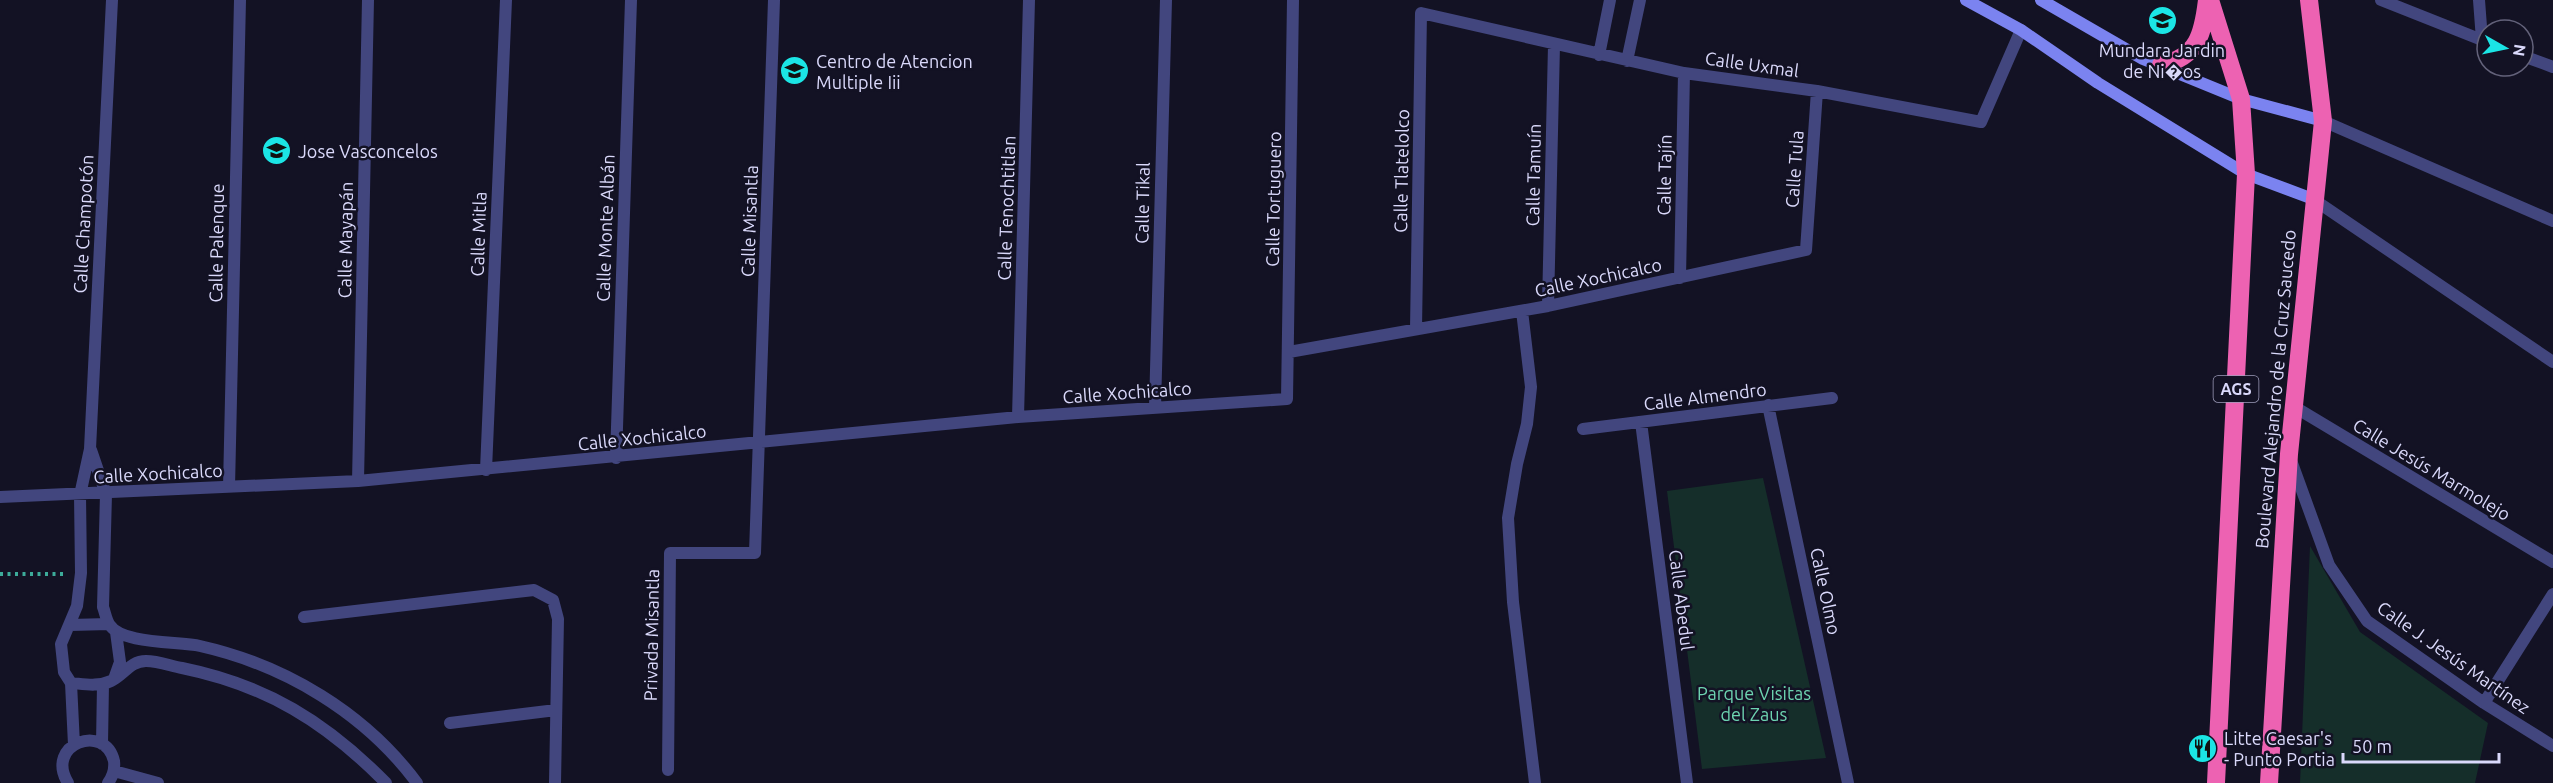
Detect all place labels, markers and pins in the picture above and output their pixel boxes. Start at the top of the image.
school or university icon: Mundara Jardin de Ni�os [2146,5,2178,37]
place label: Mundara Jardin de Ni�os [2099,40,2225,81]
place label: Centro de Atencion Multiple Iii [816,51,973,92]
school or university icon: Centro de Atencion Multiple Iii [779,55,811,87]
school or university icon: Jose Vasconcelos [261,135,293,167]
place label: Jose Vasconcelos [298,141,438,161]
place label: Litte Caesar's - Punto Portia [2224,728,2335,769]
restaurant icon: Litte Caesar's - Punto Portia [2187,732,2219,764]

